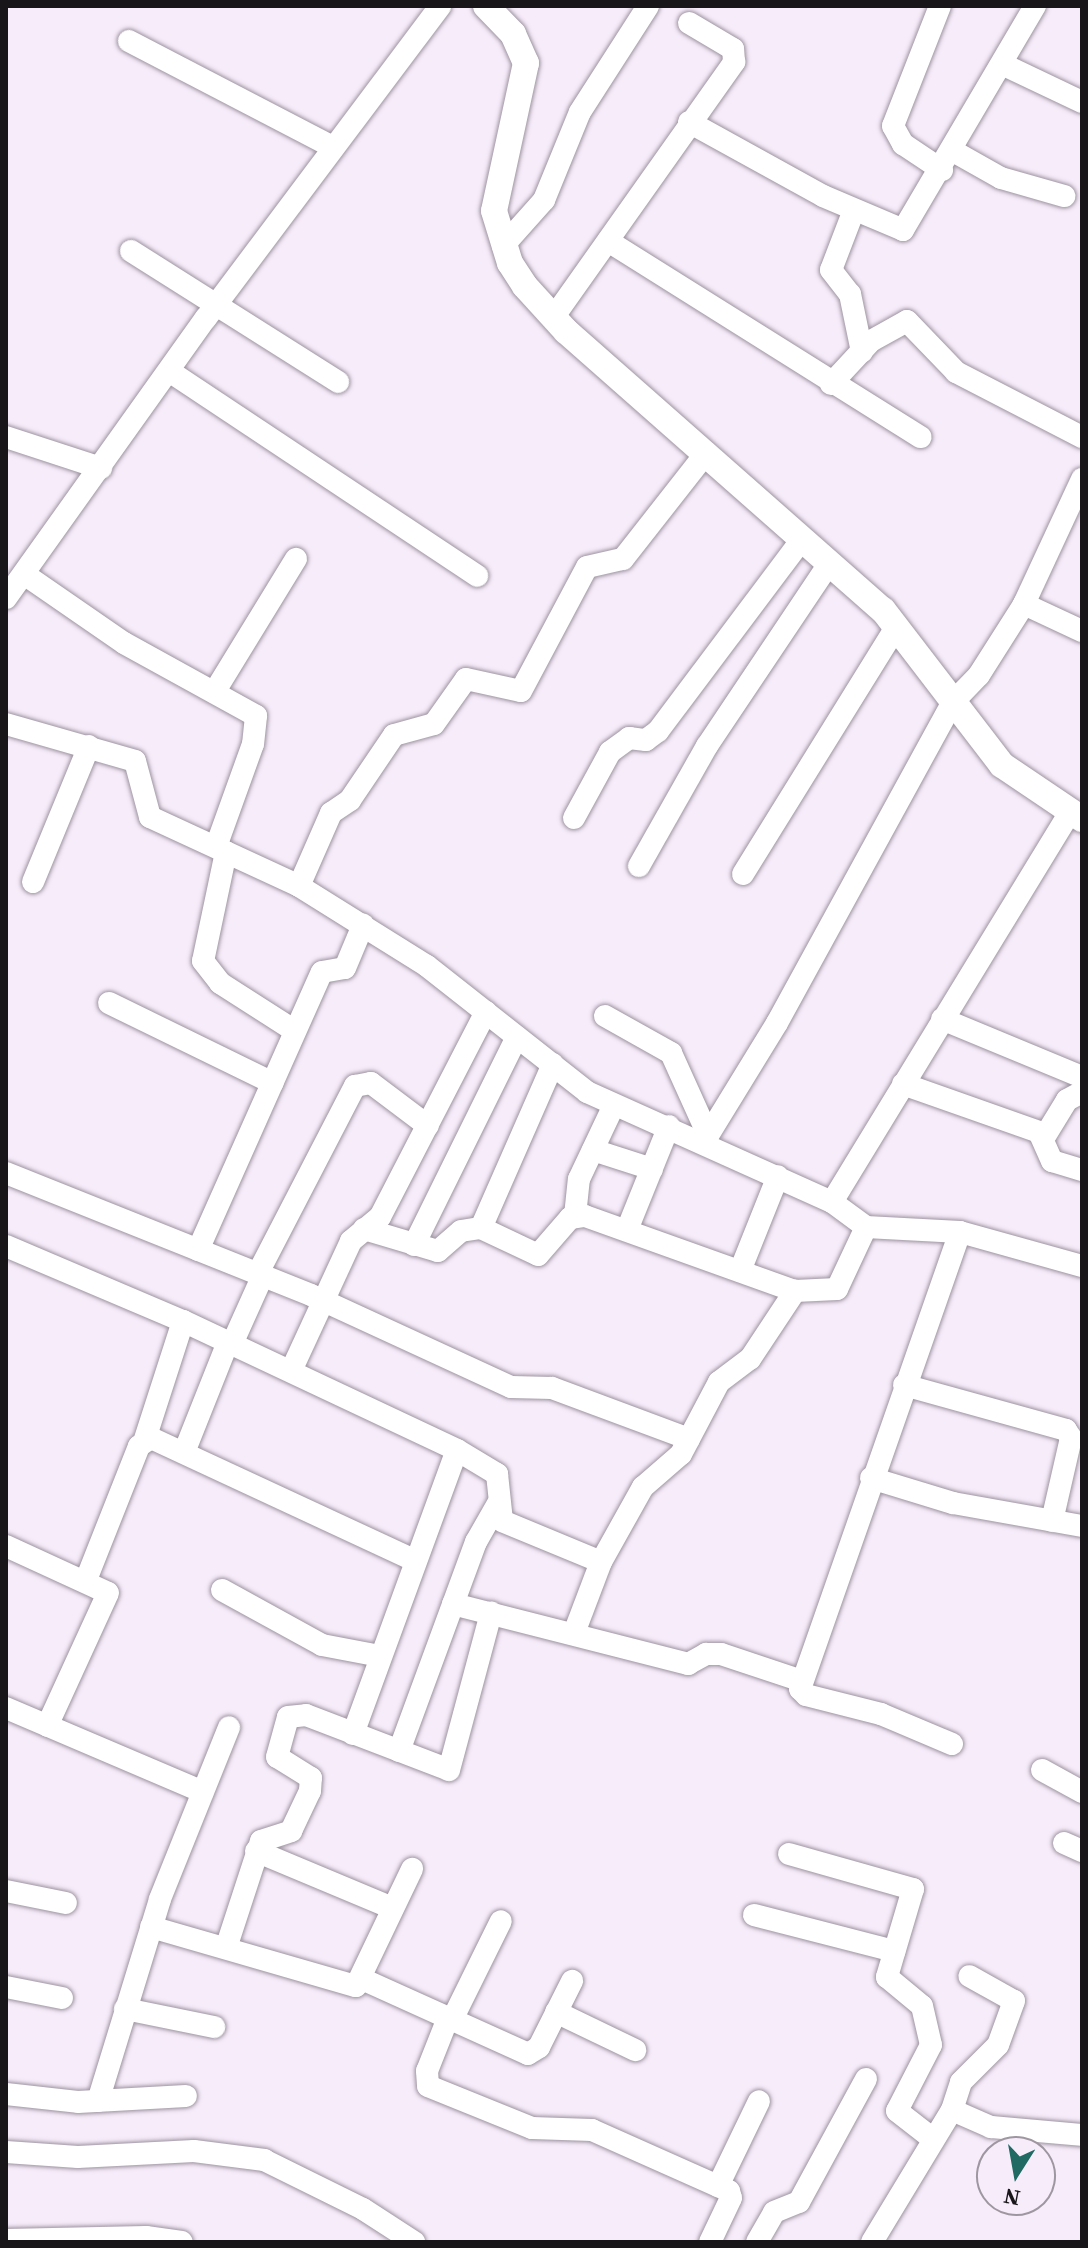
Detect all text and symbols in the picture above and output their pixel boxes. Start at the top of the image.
north arrow [976,2136,1056,2216]
text: N [1001,2181,1023,2214]

